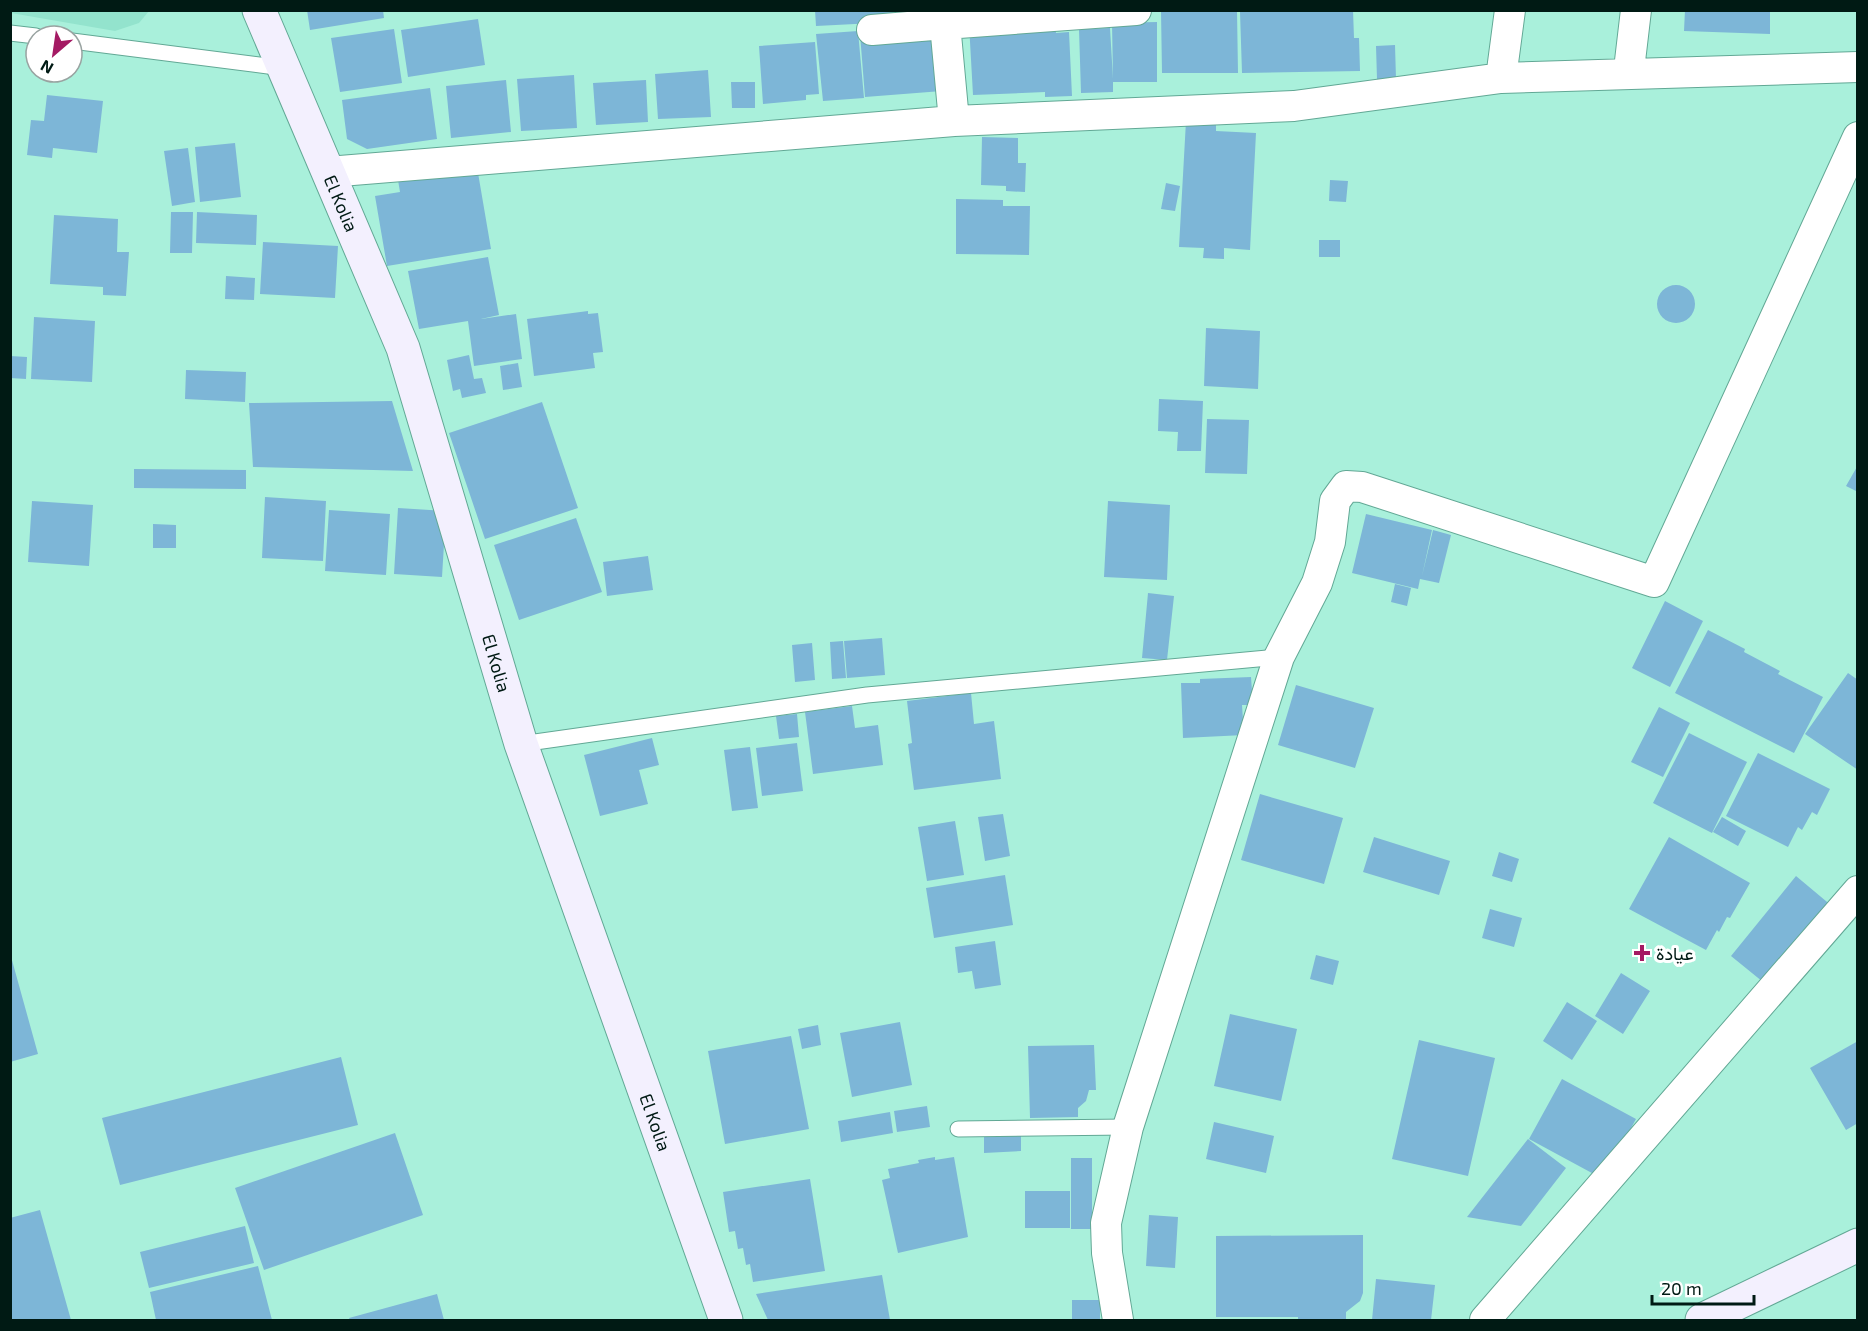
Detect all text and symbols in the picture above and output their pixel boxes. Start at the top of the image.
north arrow [24,24,84,84]
text: N [37,56,56,79]
street label: El Kolia [320,172,363,235]
street label: El Kolia [478,631,516,695]
place label: عيادة [1656,942,1694,964]
marker: عيادة [1633,944,1651,962]
street label: El Kolia [635,1091,676,1154]
scale bar [1652,1268,1754,1306]
text: 20 m [1661,1277,1702,1299]

